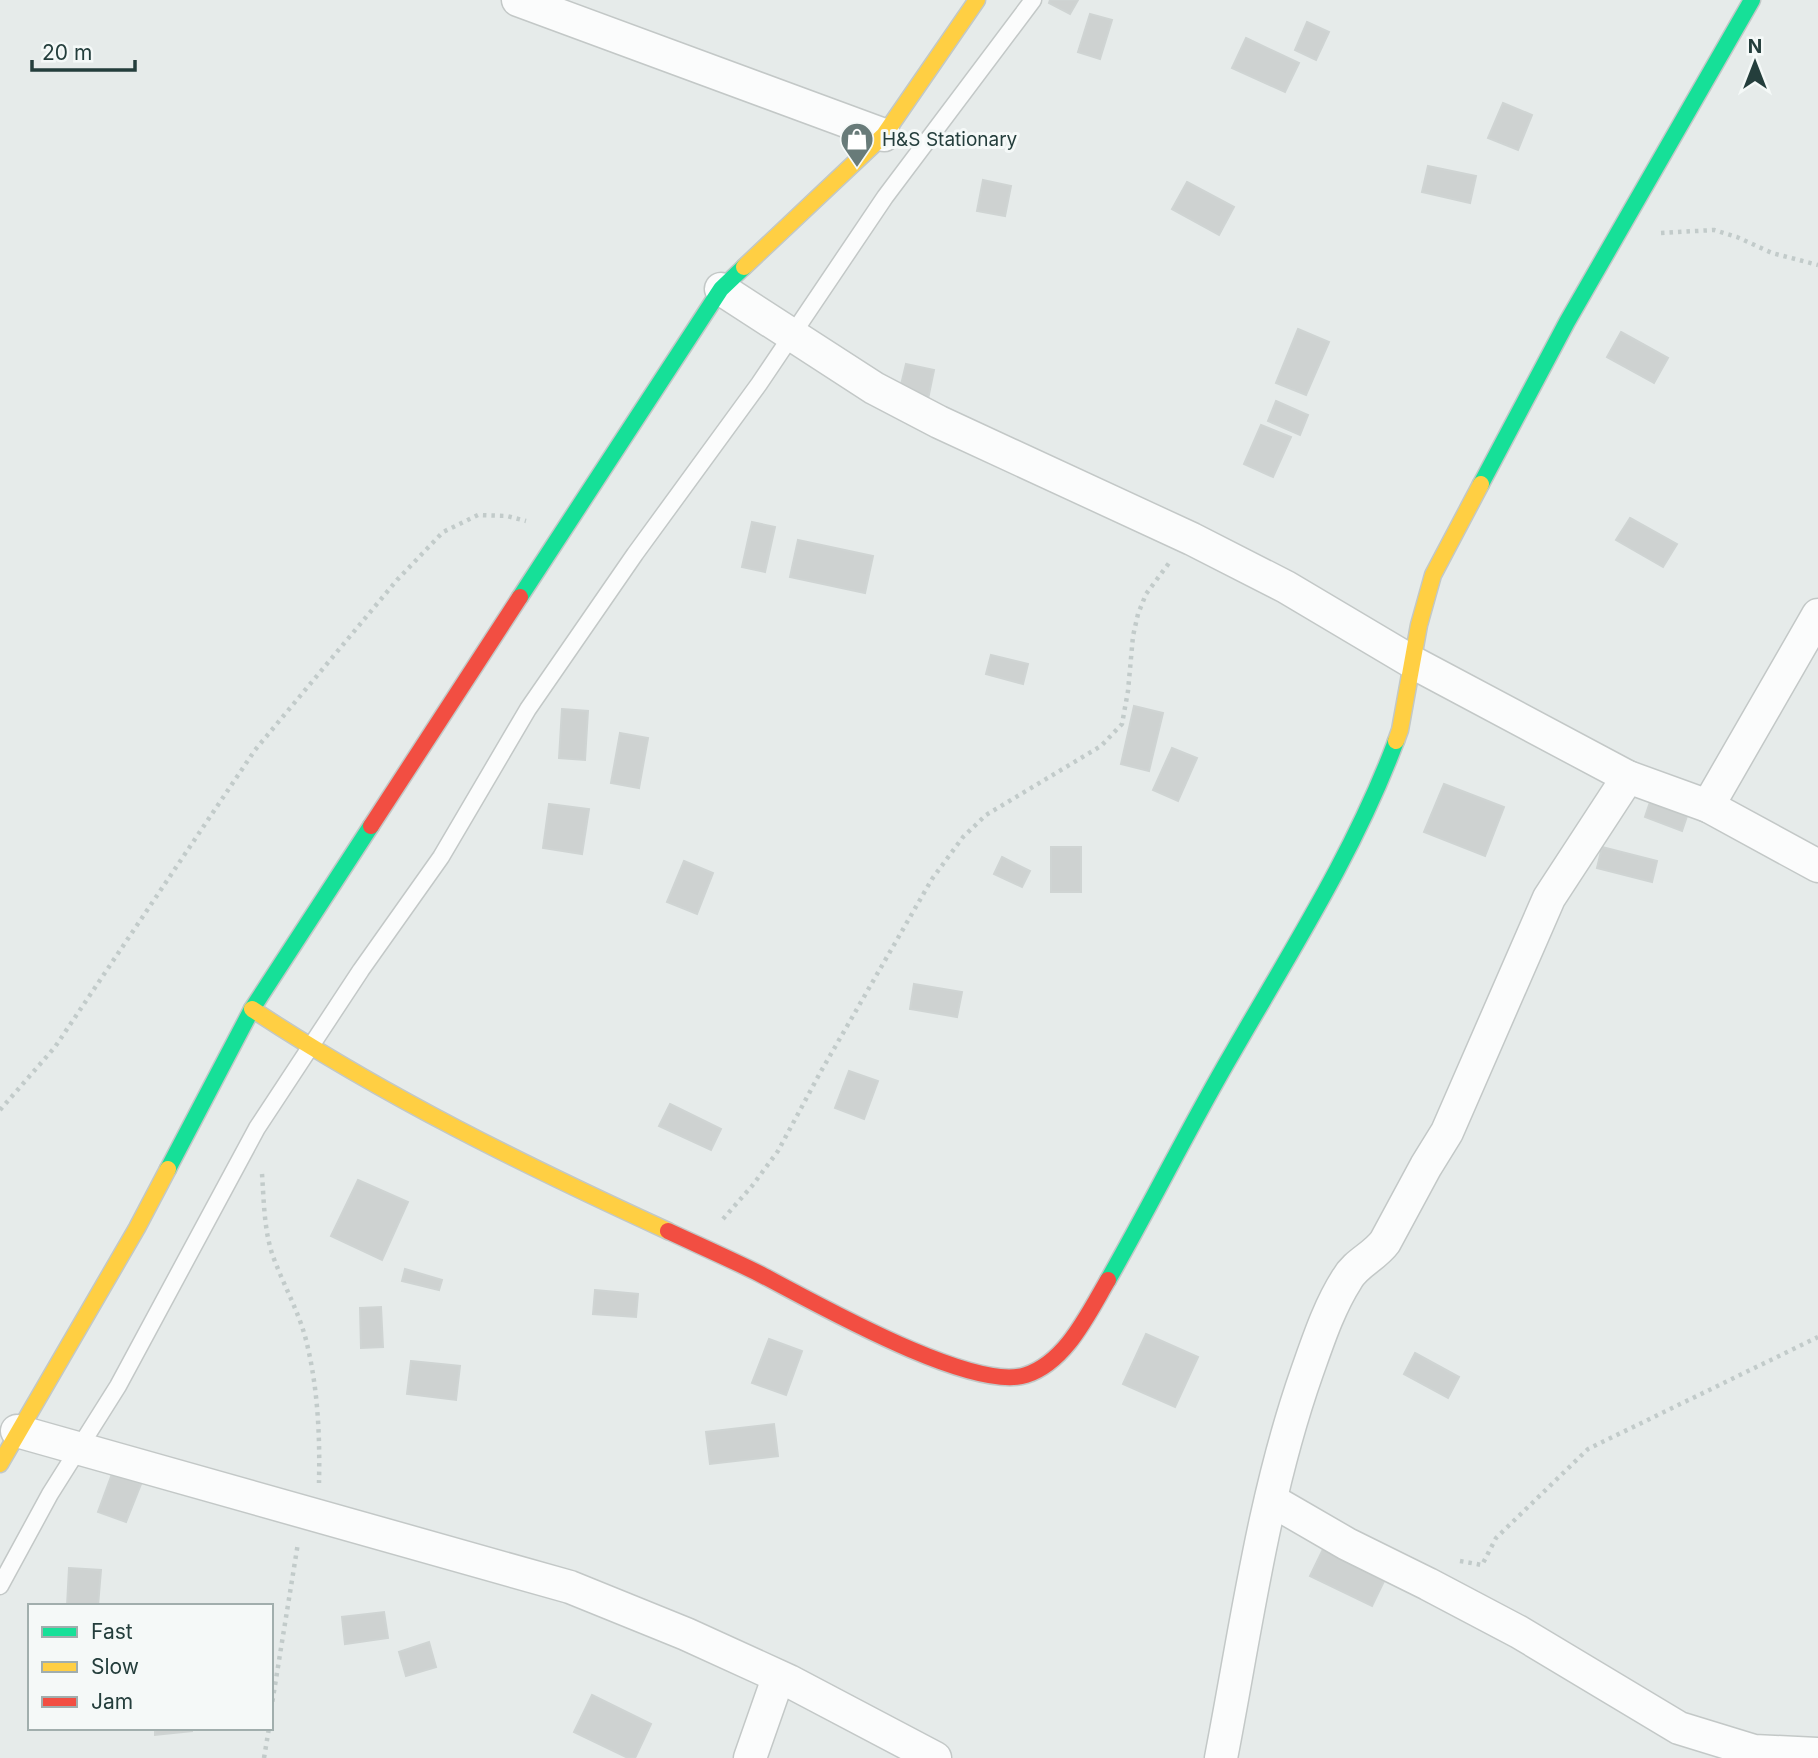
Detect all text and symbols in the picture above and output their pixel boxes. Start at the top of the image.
scale bar [32,28,135,72]
north arrow [1720,28,1790,98]
text: N [1748,35,1762,58]
text: 20 m [42,40,92,65]
shop icon: H&S Stationary [838,120,876,169]
place label: H&S Stationary [882,128,1018,151]
legend [28,1604,273,1730]
text: Fast [91,1619,133,1644]
text: Slow [91,1654,139,1679]
text: Jam [91,1689,133,1714]

